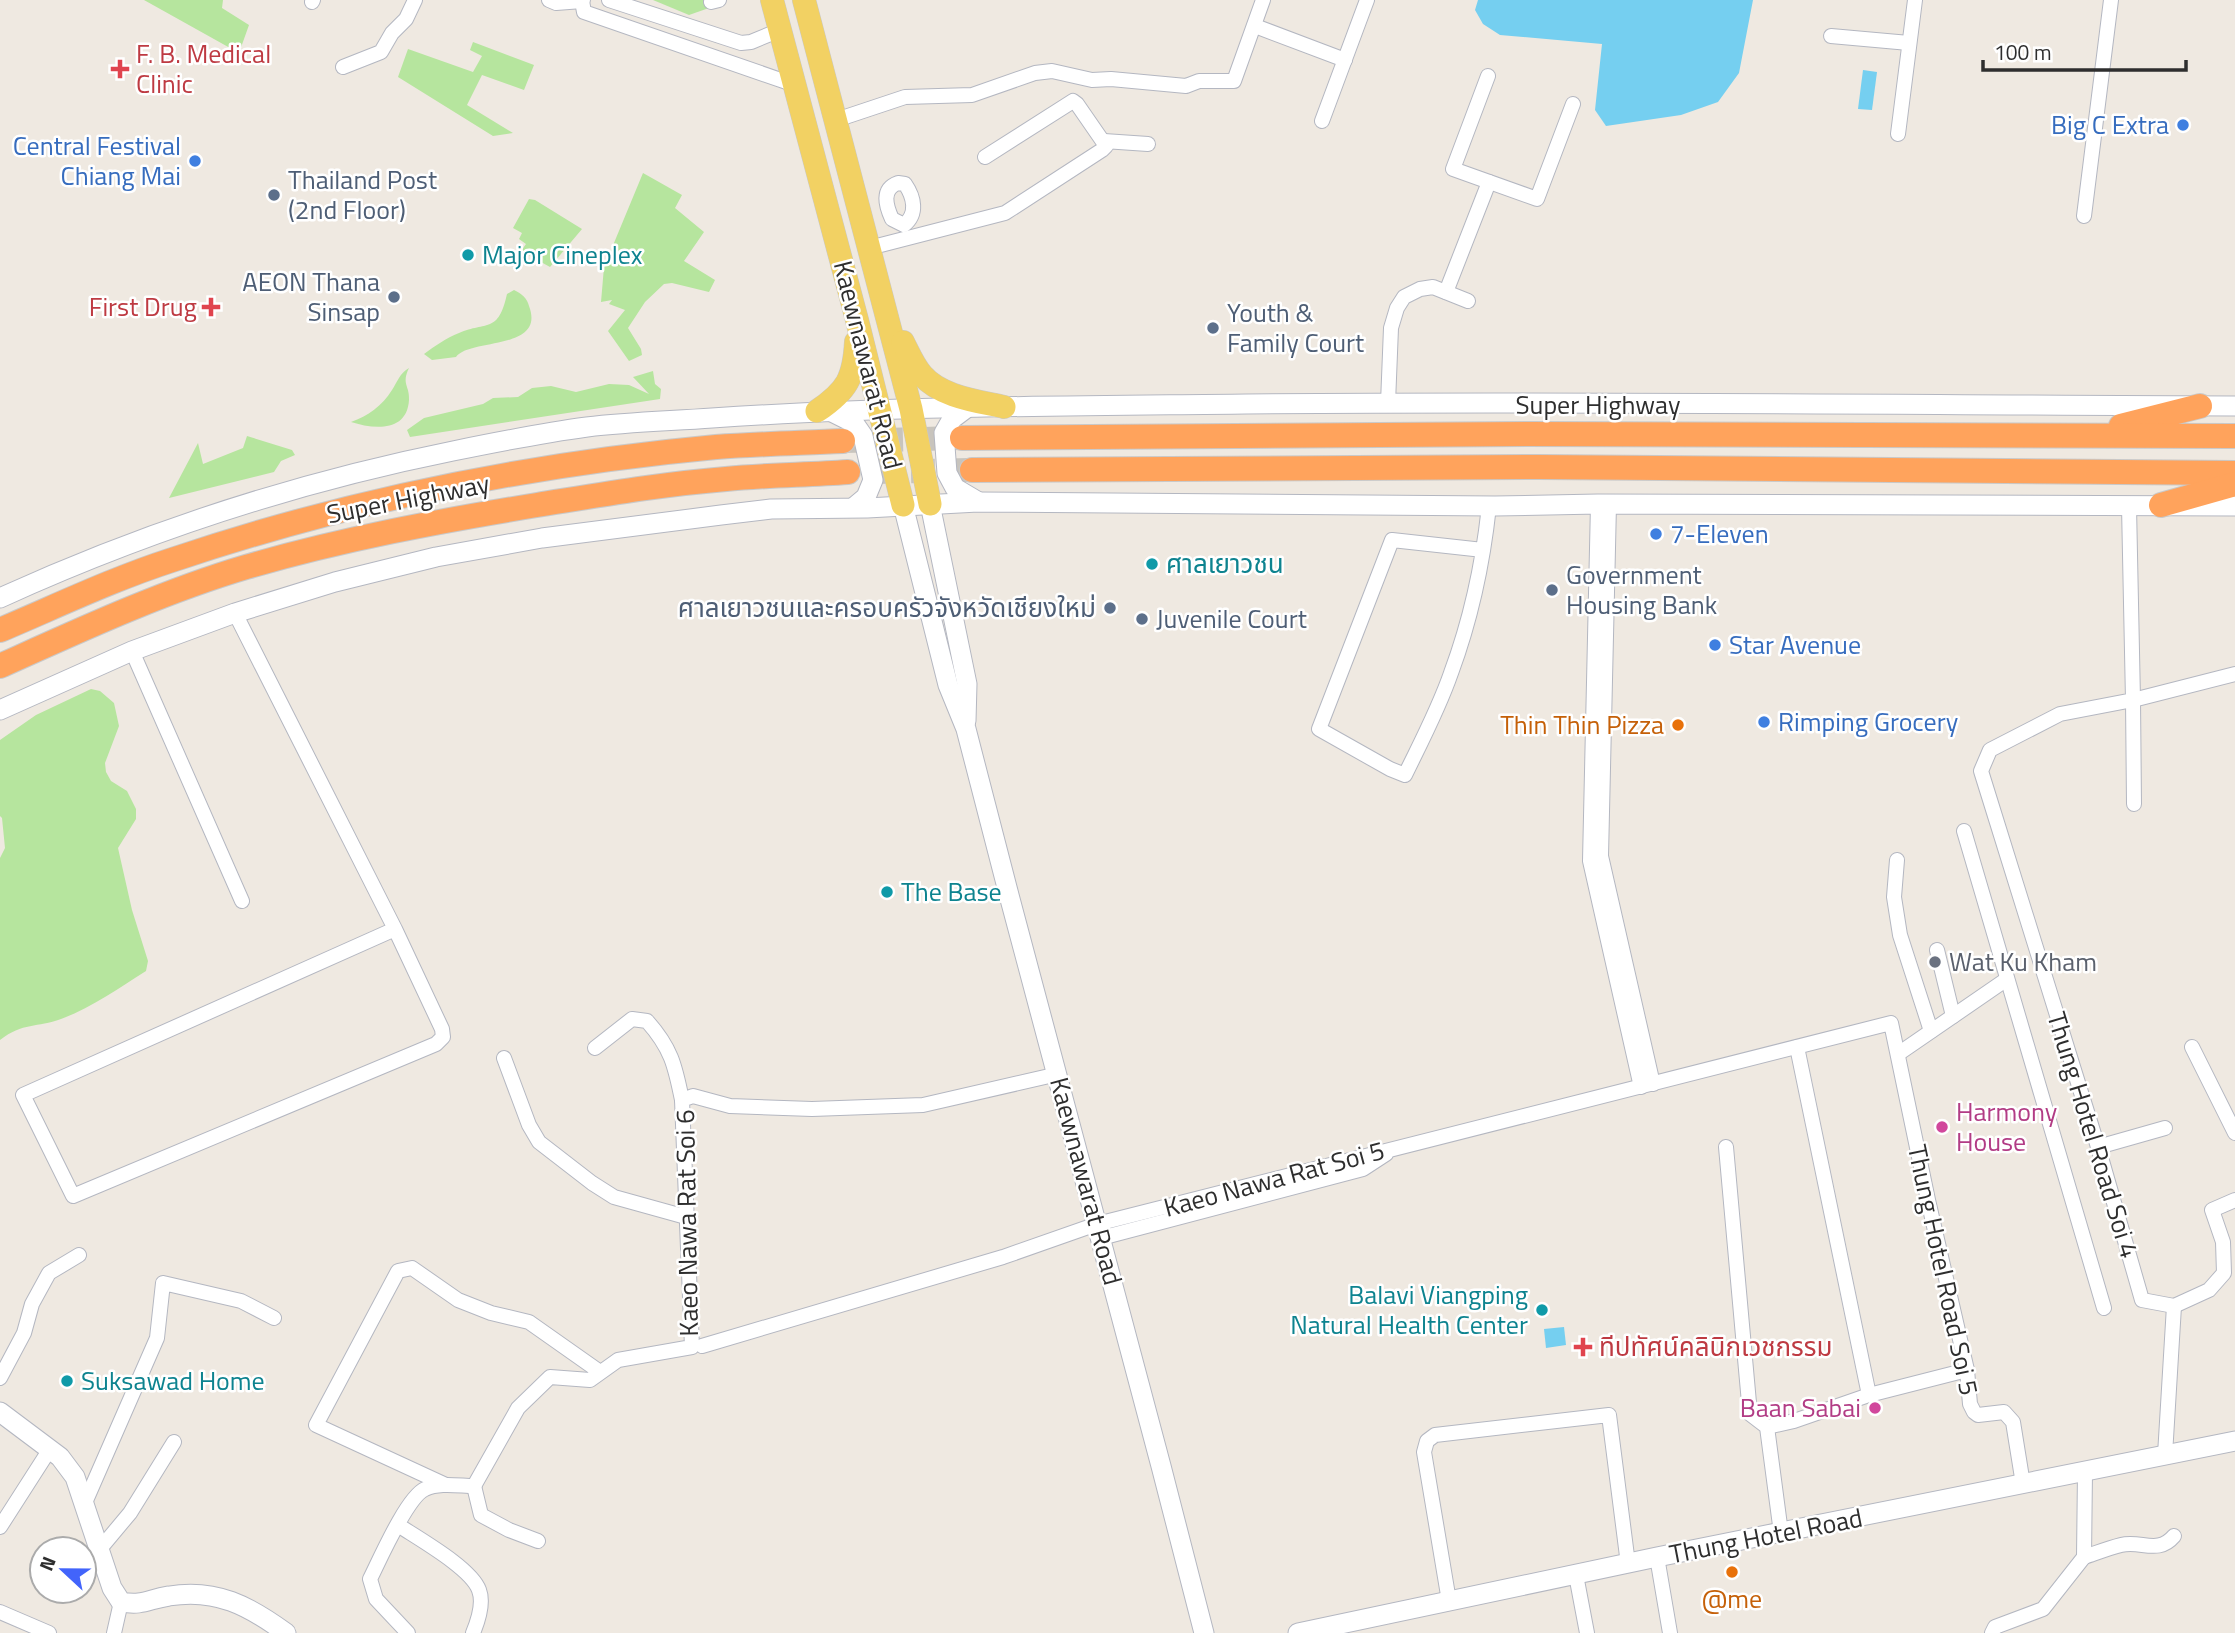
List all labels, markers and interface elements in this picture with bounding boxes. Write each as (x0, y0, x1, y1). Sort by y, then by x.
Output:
scale bar (1983, 28, 2186, 72)
place label: F. B. Medical Clinic (136, 34, 271, 103)
text: 100 m (1994, 36, 2051, 68)
marker: F. B. Medical Clinic (110, 59, 130, 79)
place label: Big C Extra (2051, 105, 2169, 144)
marker: Big C Extra (2175, 117, 2191, 133)
place label: Central Festival Chiang Mai (13, 126, 181, 195)
marker: Central Festival Chiang Mai (187, 153, 203, 169)
place label: Thailand Post (2nd Floor) (288, 160, 437, 229)
marker: Thailand Post (2nd Floor) (266, 187, 282, 203)
place label: Major Cineplex (482, 235, 643, 274)
marker: Major Cineplex (460, 247, 476, 263)
street label: Kaewnawarat Road (824, 257, 913, 473)
place label: AEON Thana Sinsap (242, 262, 380, 331)
place label: First Drug (89, 287, 197, 326)
marker: AEON Thana Sinsap (386, 289, 402, 305)
place label: Youth & Family Court (1227, 293, 1364, 362)
marker: First Drug (203, 299, 219, 315)
marker: Youth & Family Court (1205, 320, 1221, 336)
street label: Super Highway (1515, 385, 1681, 424)
street label: Super Highway (323, 464, 493, 533)
place label: 7-Eleven (1670, 514, 1769, 553)
marker: 7-Eleven (1648, 526, 1664, 542)
place label: ศาลเยาวชน (1166, 544, 1284, 583)
place label: Government Housing Bank (1566, 555, 1717, 624)
marker: ศาลเยาวชน (1144, 556, 1160, 572)
marker: Government Housing Bank (1544, 582, 1560, 598)
place label: ศาลเยาวชนและครอบครัวจังหวัดเชียงใหม่ (678, 588, 1096, 627)
place label: Juvenile Court (1156, 599, 1307, 638)
marker: ศาลเยาวชนและครอบครัวจังหวัดเชียงใหม่ (1102, 600, 1118, 616)
marker: Juvenile Court (1134, 611, 1150, 627)
place label: Star Avenue (1729, 625, 1861, 664)
marker: Star Avenue (1707, 637, 1723, 653)
place label: Rimping Grocery (1778, 702, 1958, 741)
place label: Thin Thin Pizza (1500, 705, 1664, 744)
marker: Rimping Grocery (1756, 714, 1772, 730)
marker: Thin Thin Pizza (1670, 717, 1686, 733)
place label: The Base (901, 872, 1002, 911)
marker: The Base (879, 884, 895, 900)
place label: Wat Ku Kham (1949, 942, 2097, 981)
marker: Wat Ku Kham (1927, 954, 1943, 970)
street label: Thung Hotel Road Soi 4 (2038, 1007, 2149, 1263)
street label: Kaewnawarat Road (1040, 1073, 1133, 1289)
place label: Harmony House (1956, 1092, 2057, 1161)
street label: Kaeo Nawa Rat Soi 6 (665, 1109, 708, 1337)
marker: Harmony House (1934, 1119, 1950, 1135)
street label: Kaeo Nawa Rat Soi 5 (1159, 1130, 1389, 1227)
street label: Thung Hotel Road Soi 5 (1898, 1141, 1989, 1399)
place label: Balavi Viangping Natural Health Center (1290, 1275, 1528, 1344)
marker: Balavi Viangping Natural Health Center (1534, 1302, 1550, 1318)
place label: ทีปทัศน์คลินิกเวชกรรม (1599, 1327, 1832, 1366)
marker: ทีปทัศน์คลินิกเวชกรรม (1573, 1337, 1593, 1357)
place label: Suksawad Home (81, 1361, 265, 1400)
marker: Suksawad Home (59, 1373, 75, 1389)
place label: Baan Sabai (1740, 1388, 1861, 1427)
marker: Baan Sabai (1867, 1400, 1883, 1416)
street label: Thung Hotel Road (1666, 1498, 1866, 1573)
north arrow (28, 1535, 98, 1605)
text: N (31, 1552, 63, 1575)
marker: @me (1724, 1564, 1740, 1580)
place label: @me (1702, 1579, 1762, 1618)

